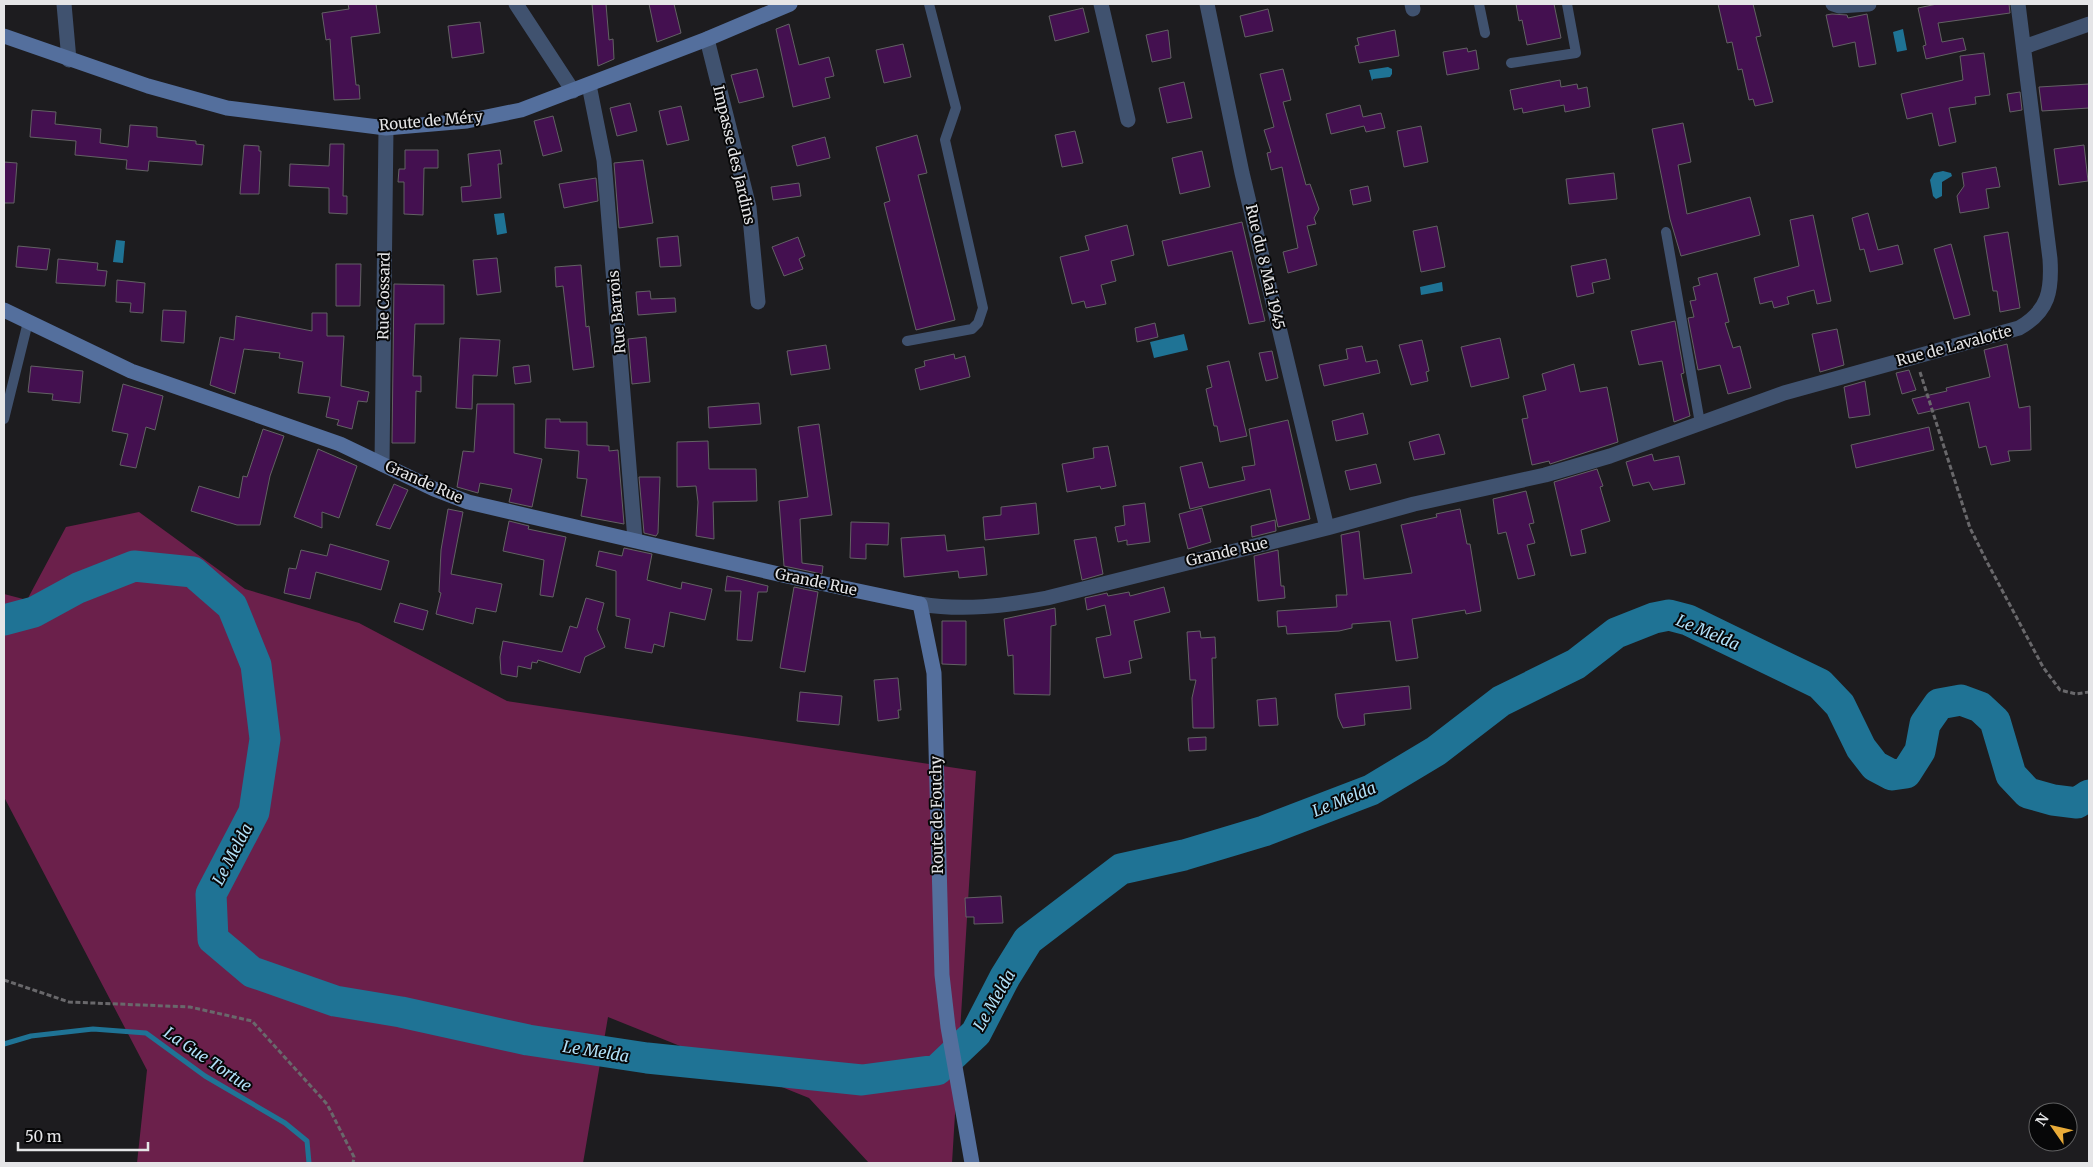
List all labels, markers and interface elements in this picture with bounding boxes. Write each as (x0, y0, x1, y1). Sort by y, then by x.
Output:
street label: Impasse des Jardins (709, 83, 760, 226)
street label: Route de Méry (378, 106, 484, 135)
street label: Rue du 8 Mai 1945 (1242, 202, 1289, 332)
street label: Rue Cossard (373, 252, 394, 340)
street label: Rue Barrois (603, 270, 630, 354)
street label: Rue de Lavalotte (1894, 321, 2014, 370)
street label: Grande Rue (382, 456, 466, 507)
street label: Grande Rue (1184, 533, 1270, 570)
street label: Grande Rue (773, 564, 859, 599)
water label: Le Melda (1673, 610, 1743, 654)
street label: Route de Fouchy (926, 756, 947, 874)
water label: Le Melda (1309, 777, 1379, 821)
water label: Le Melda (208, 820, 256, 888)
water label: Le Melda (969, 966, 1019, 1034)
water label: La Gue Tortue (160, 1022, 256, 1096)
water label: Le Melda (561, 1036, 631, 1066)
north arrow (2028, 1102, 2078, 1152)
text: N (2032, 1110, 2053, 1129)
scale bar (18, 1120, 148, 1152)
text: 50 m (25, 1127, 62, 1146)

